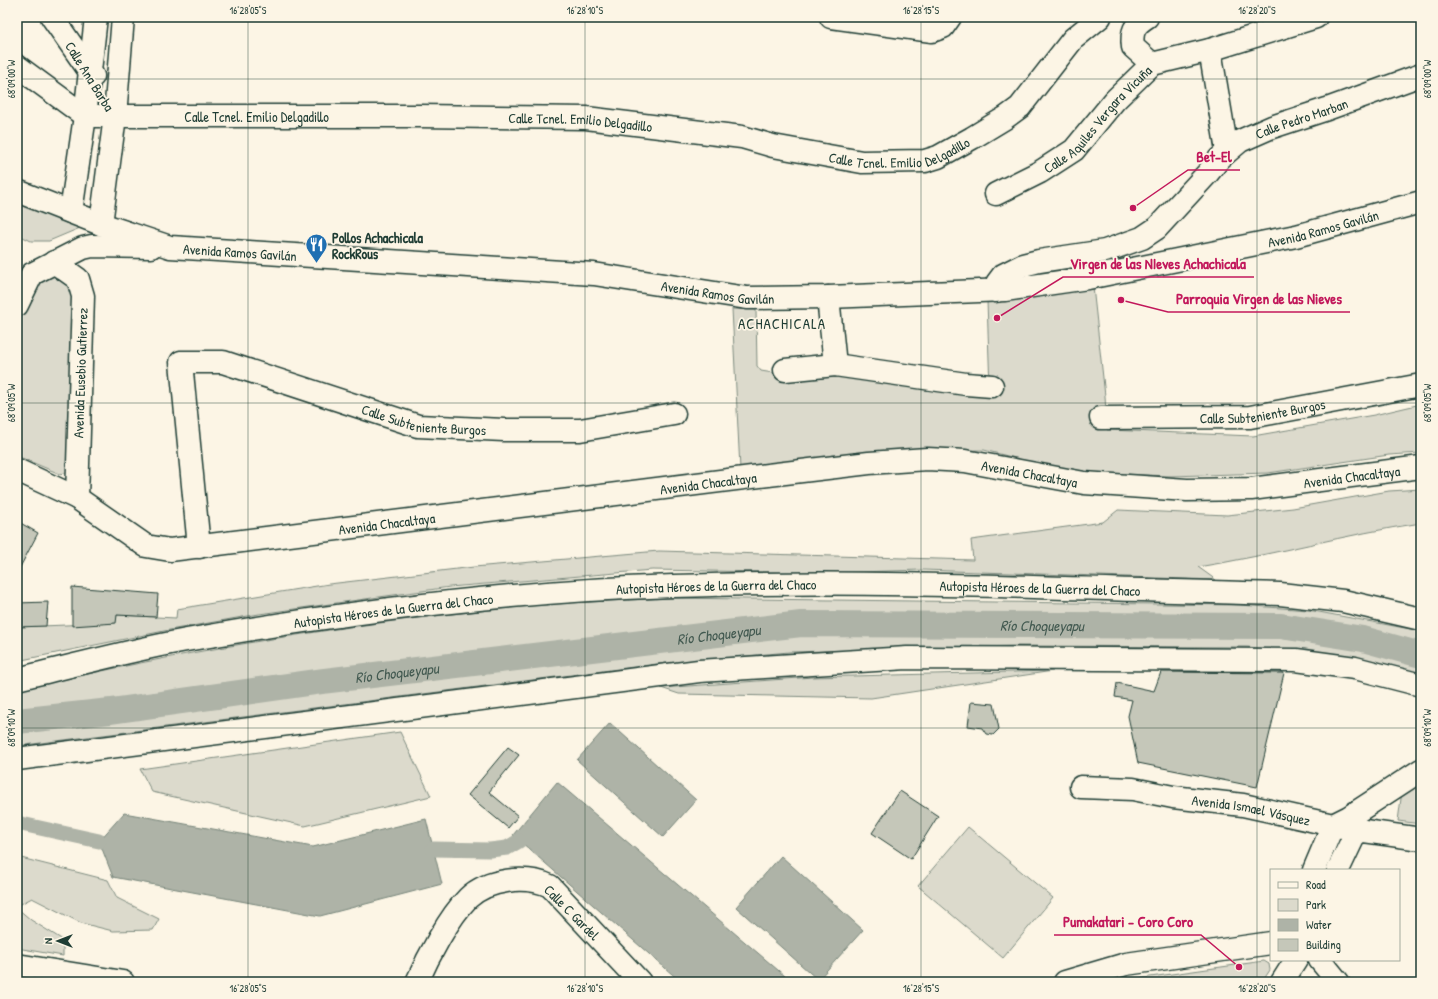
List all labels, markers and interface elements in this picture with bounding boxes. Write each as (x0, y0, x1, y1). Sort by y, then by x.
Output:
text: 16°28'05"S (230, 4, 267, 17)
text: 16°28'10"S (567, 4, 604, 17)
text: 16°28'15"S (903, 4, 939, 17)
text: 16°28'20"S (1238, 4, 1276, 17)
street label: Calle Ana Barba (61, 37, 119, 115)
text: 68°09'00"W (5, 59, 18, 98)
text: 68°09'00"W (1421, 59, 1434, 98)
street label: Calle Aquiles Vergara Vicuña (1039, 60, 1156, 177)
street label: Calle Pedro Marban (1252, 93, 1350, 143)
street label: Calle Tcnel. Emilio Delgadillo (184, 107, 329, 127)
street label: Calle Tcnel. Emilio Delgadillo (508, 108, 654, 136)
street label: Calle Tcnel. Emilio Delgadillo (827, 132, 973, 172)
callout: Bet-El (1188, 143, 1240, 170)
text: Bet-El (1196, 146, 1233, 167)
street label: Avenida Ramos Gavilán (1266, 205, 1381, 251)
place label: Pollos Achachicala RockRous (332, 228, 423, 263)
restaurant icon: Pollos Achachicala RockRous (303, 232, 329, 265)
street label: Avenida Ramos Gavilán (182, 238, 297, 265)
callout: Virgen de las NIeves Achachicala (1063, 250, 1254, 277)
text: Virgen de las NIeves Achachicala (1070, 253, 1246, 275)
street label: Avenida Ramos Gavilán (660, 275, 774, 308)
callout: Parroquia Virgen de las Nieves (1168, 285, 1350, 312)
text: Parroquia Virgen de las Nieves (1176, 288, 1342, 310)
street label: Avenida Eusebio Gutierrez (68, 308, 92, 438)
district label: ACHACHICALA (738, 313, 826, 334)
text: 68°09'05"W (5, 383, 18, 422)
text: 68°09'05"W (1421, 383, 1434, 422)
street label: Calle Subteniente Burgos (1200, 394, 1327, 427)
street label: Calle Subteniente Burgos (360, 399, 487, 439)
street label: Avenida Chacaltaya (980, 455, 1080, 491)
street label: Avenida Chacaltaya (1302, 460, 1402, 492)
street label: Avenida Chacaltaya (659, 467, 758, 498)
street label: Avenida Chacaltaya (337, 507, 437, 538)
street label: Autopista Héroes de la Guerra del Chaco (615, 574, 817, 598)
street label: Autopista Héroes de la Guerra del Chaco (940, 575, 1141, 600)
street label: Autopista Héroes de la Guerra del Chaco (292, 588, 494, 632)
water label: Río Choqueyapu (1000, 614, 1085, 636)
water label: Río Choqueyapu (676, 618, 762, 649)
water label: Río Choqueyapu (354, 657, 441, 688)
text: 68°09'10"W (5, 708, 18, 747)
text: 68°09'10"W (1421, 708, 1434, 747)
street label: Avenida Ismael Vásquez (1191, 790, 1312, 829)
legend (1270, 869, 1400, 961)
text: Road (1306, 876, 1326, 893)
street label: Calle C Gardel (540, 880, 604, 944)
text: Park (1306, 896, 1326, 913)
callout: Pumakatari - Coro Coro (1054, 908, 1201, 935)
text: Pumakatari - Coro Coro (1063, 911, 1193, 932)
text: Water (1306, 916, 1332, 933)
north arrow (38, 921, 78, 961)
text: Building (1306, 936, 1341, 953)
text: N (41, 938, 55, 944)
text: 16°28'05"S (230, 982, 267, 995)
text: 16°28'10"S (567, 982, 604, 995)
text: 16°28'15"S (903, 982, 939, 995)
text: 16°28'20"S (1238, 982, 1276, 995)

